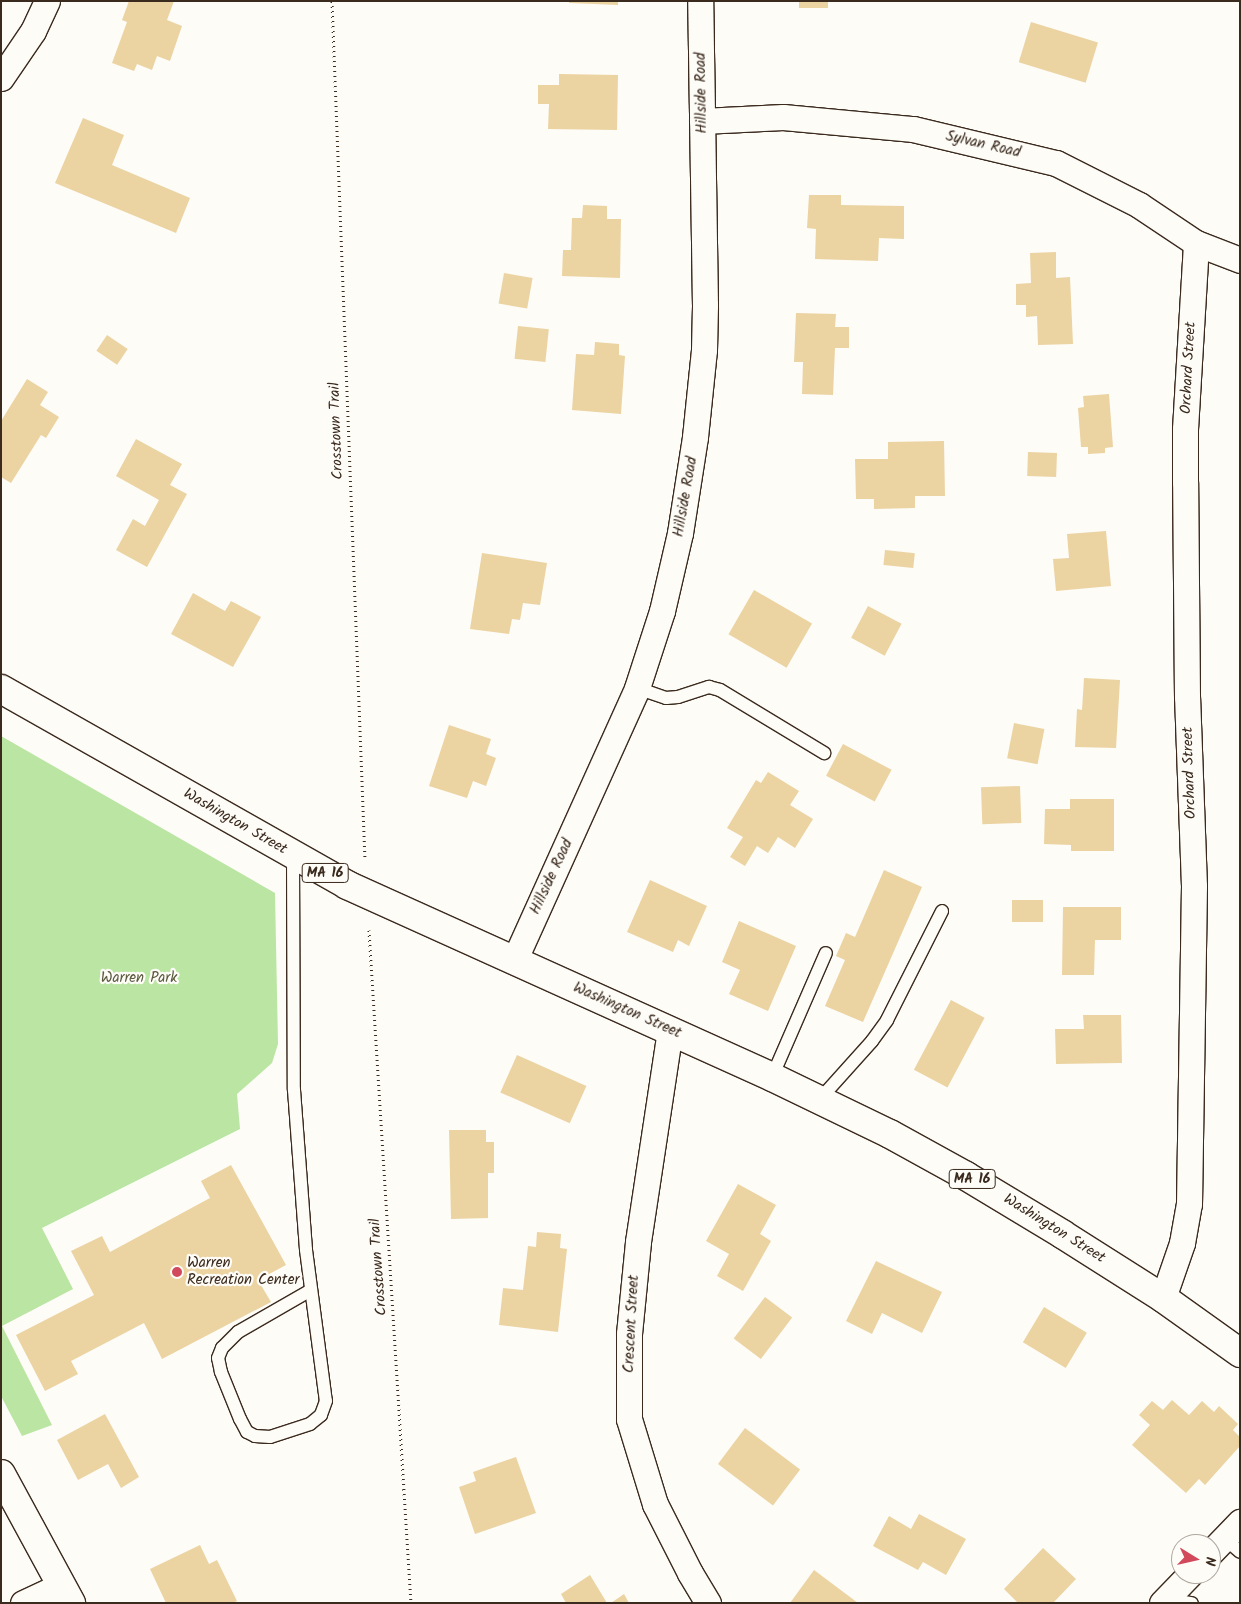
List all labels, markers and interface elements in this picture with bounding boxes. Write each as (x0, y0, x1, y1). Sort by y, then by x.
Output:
street label: Hillside Road (692, 52, 712, 134)
street label: Sylvan Road (944, 128, 1022, 162)
street label: Orchard Street (1178, 321, 1200, 415)
street label: Crosstown Trail (326, 382, 348, 480)
street label: Hillside Road (670, 455, 702, 539)
street label: Orchard Street (1179, 727, 1201, 819)
street label: Washington Street (180, 785, 290, 859)
street label: Hillside Road (527, 836, 577, 918)
road number: MA 16 (301, 861, 349, 884)
park label: Warren Park (101, 970, 177, 988)
street label: Washington Street (570, 979, 684, 1043)
road number: MA 16 (948, 1168, 996, 1190)
street label: Washington Street (1000, 1190, 1108, 1268)
street label: Crosstown Trail (367, 1218, 391, 1316)
place label: Warren Recreation Center (187, 1254, 299, 1289)
marker: Warren Recreation Center (171, 1266, 183, 1278)
street label: Crescent Street (620, 1274, 644, 1374)
north arrow (1171, 1534, 1221, 1584)
text: N (1198, 1555, 1221, 1567)

